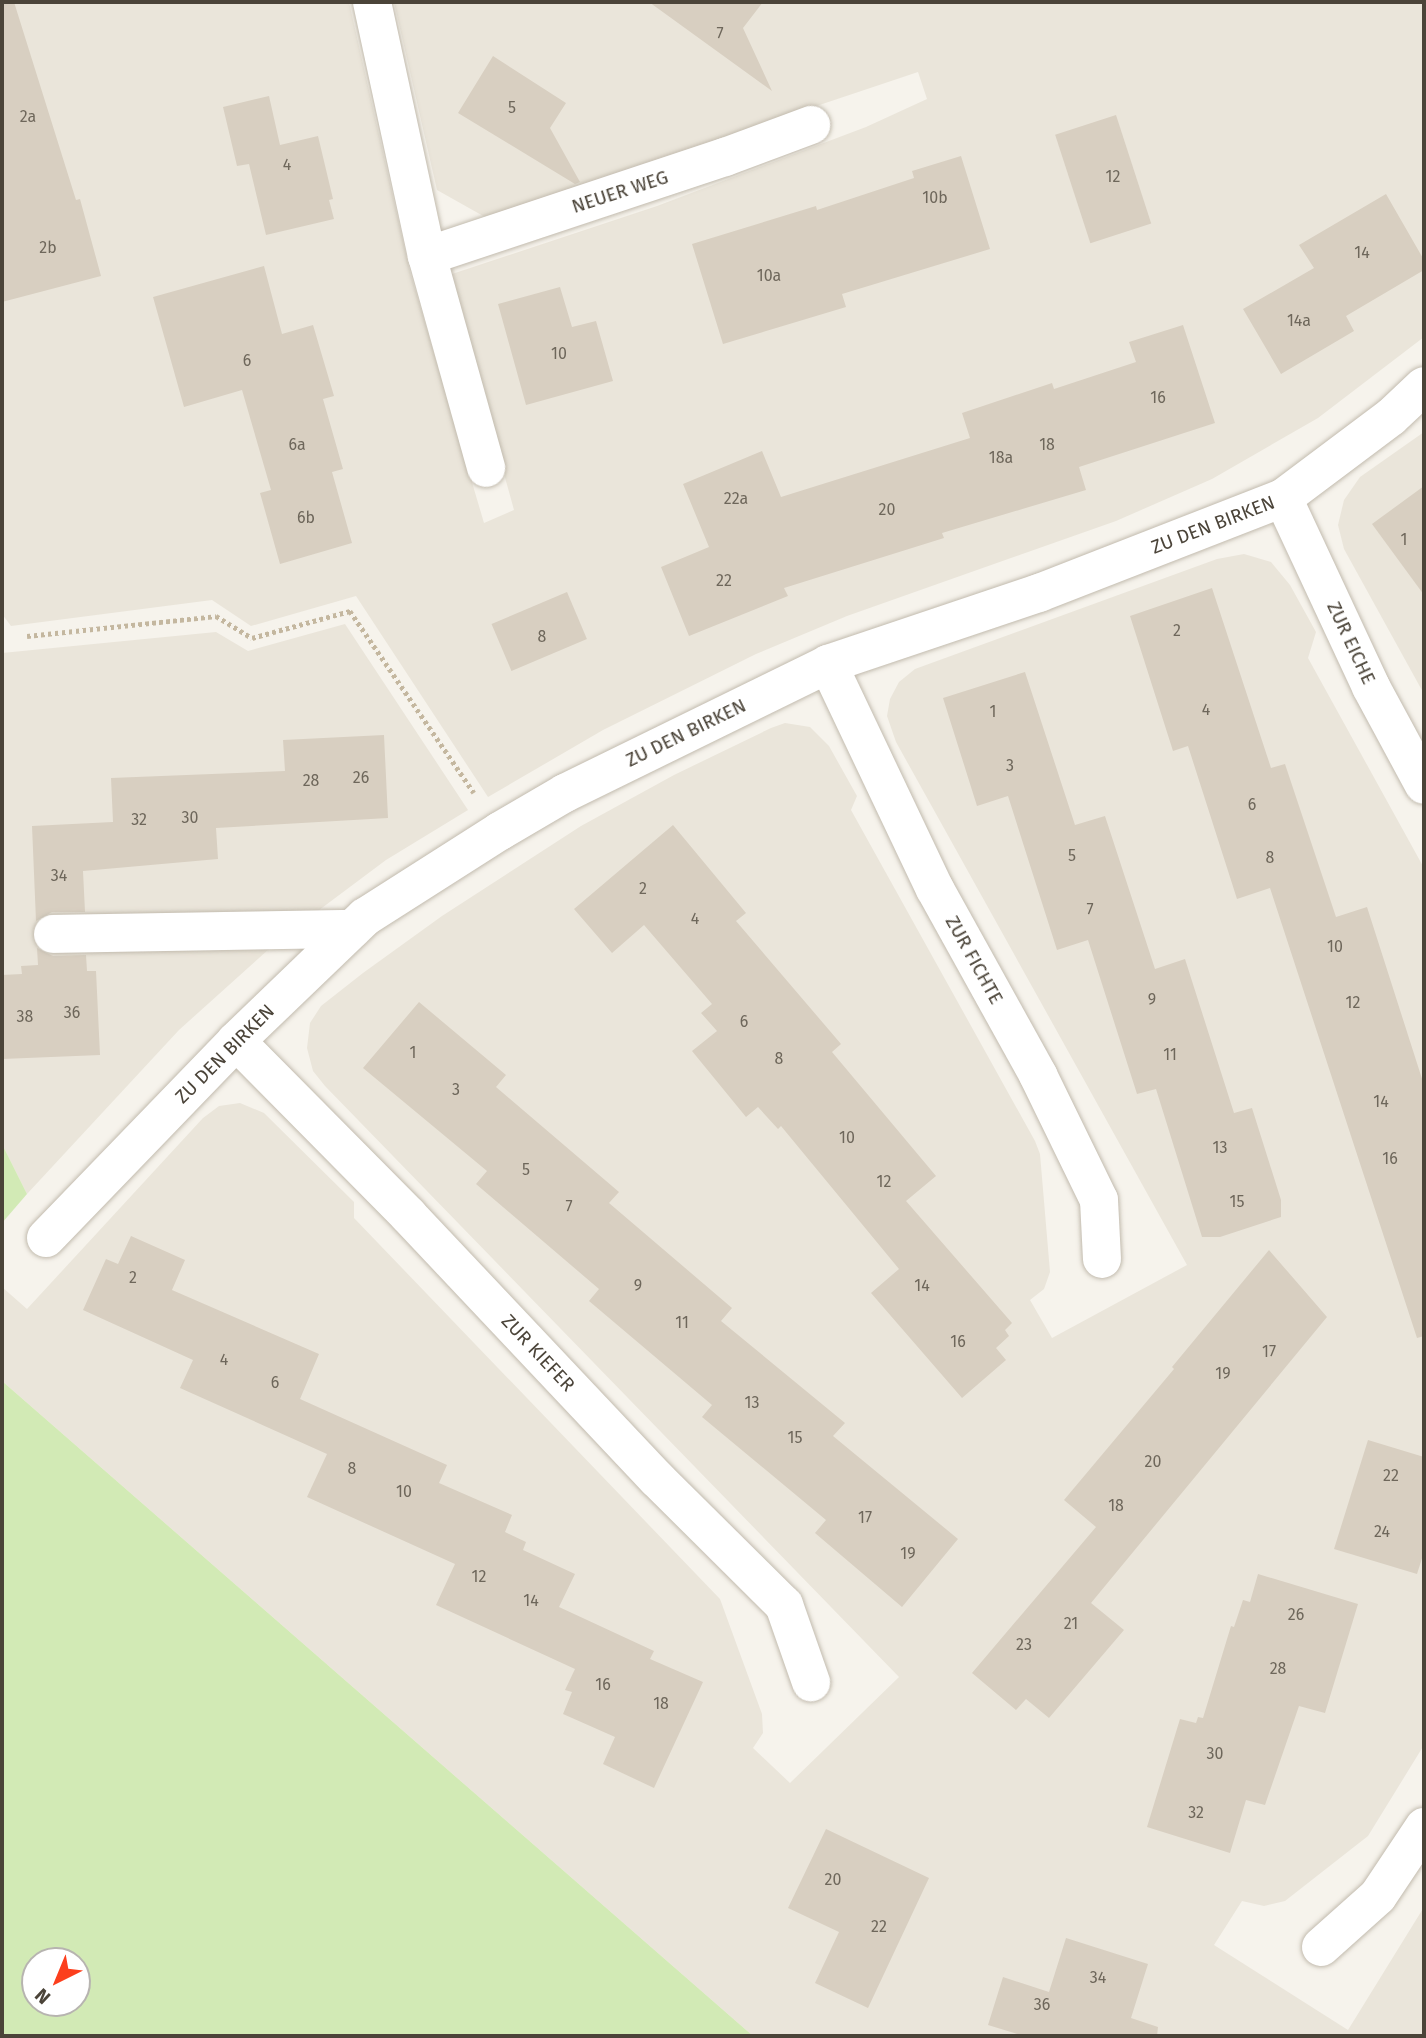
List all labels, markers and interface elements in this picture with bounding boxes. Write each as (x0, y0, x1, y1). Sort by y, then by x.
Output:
house number: 7 (716, 24, 724, 44)
house number: 5 (508, 98, 516, 118)
house number: 2a (20, 107, 36, 127)
house number: 4 (283, 155, 291, 175)
street label: NEUER WEG (569, 166, 671, 218)
house number: 12 (1106, 167, 1120, 187)
house number: 10b (922, 188, 948, 208)
house number: 2b (39, 238, 57, 258)
house number: 14 (1354, 243, 1370, 263)
house number: 10a (757, 266, 781, 286)
house number: 14a (1287, 311, 1311, 331)
house number: 10 (551, 344, 567, 364)
house number: 6 (243, 351, 251, 371)
house number: 16 (1150, 388, 1166, 408)
house number: 6a (288, 435, 306, 455)
house number: 18 (1039, 435, 1055, 455)
house number: 18a (989, 448, 1013, 468)
house number: 22a (724, 489, 748, 509)
street label: ZU DEN BIRKEN (1148, 491, 1278, 559)
house number: 20 (879, 500, 895, 520)
house number: 6b (297, 508, 315, 528)
house number: 1 (1401, 530, 1407, 550)
house number: 22 (716, 571, 732, 591)
street label: ZUR EICHE (1322, 598, 1380, 688)
house number: 2 (1173, 621, 1181, 641)
house number: 8 (538, 627, 546, 647)
street label: ZU DEN BIRKEN (622, 694, 750, 772)
house number: 4 (1202, 700, 1210, 720)
house number: 1 (990, 702, 996, 722)
house number: 3 (1006, 756, 1014, 776)
house number: 26 (353, 768, 369, 788)
house number: 28 (303, 771, 319, 791)
house number: 6 (1248, 795, 1256, 815)
house number: 30 (182, 808, 198, 828)
house number: 32 (131, 810, 147, 830)
house number: 5 (1068, 846, 1076, 866)
house number: 8 (1266, 848, 1274, 868)
house number: 34 (51, 866, 67, 886)
house number: 2 (639, 879, 647, 899)
house number: 7 (1086, 900, 1094, 920)
house number: 4 (691, 909, 699, 929)
street label: ZUR FICHTE (940, 912, 1008, 1008)
house number: 10 (1327, 937, 1343, 957)
house number: 9 (1148, 990, 1156, 1010)
house number: 12 (1346, 993, 1360, 1013)
street label: ZU DEN BIRKEN (171, 1000, 279, 1108)
house number: 36 (64, 1003, 80, 1023)
house number: 38 (17, 1007, 33, 1027)
house number: 6 (740, 1012, 748, 1032)
house number: 1 (410, 1043, 416, 1063)
house number: 11 (1163, 1045, 1177, 1065)
house number: 8 (775, 1049, 783, 1069)
house number: 3 (452, 1080, 460, 1100)
house number: 14 (1373, 1092, 1389, 1112)
house number: 10 (839, 1128, 855, 1148)
house number: 13 (1213, 1138, 1227, 1158)
house number: 16 (1382, 1149, 1398, 1169)
house number: 5 (522, 1160, 530, 1180)
house number: 12 (877, 1172, 891, 1192)
house number: 15 (1230, 1192, 1244, 1212)
house number: 7 (565, 1197, 573, 1217)
house number: 2 (129, 1268, 137, 1288)
house number: 9 (634, 1276, 642, 1296)
house number: 14 (914, 1276, 930, 1296)
street label: ZUR KIEFER (497, 1310, 579, 1396)
house number: 11 (675, 1313, 689, 1333)
house number: 16 (950, 1332, 966, 1352)
house number: 17 (1262, 1342, 1276, 1362)
house number: 4 (220, 1350, 228, 1370)
house number: 19 (1215, 1364, 1231, 1384)
house number: 6 (271, 1373, 279, 1393)
house number: 13 (745, 1393, 759, 1413)
house number: 15 (788, 1428, 802, 1448)
house number: 20 (1145, 1452, 1161, 1472)
house number: 8 (348, 1459, 356, 1479)
house number: 22 (1383, 1466, 1399, 1486)
house number: 10 (396, 1482, 412, 1502)
house number: 18 (1108, 1496, 1124, 1516)
house number: 17 (858, 1508, 872, 1528)
house number: 24 (1374, 1522, 1390, 1542)
house number: 19 (900, 1544, 916, 1564)
house number: 12 (472, 1567, 486, 1587)
house number: 14 (523, 1591, 539, 1611)
house number: 26 (1288, 1605, 1304, 1625)
house number: 21 (1064, 1614, 1078, 1634)
house number: 23 (1016, 1635, 1032, 1655)
house number: 28 (1270, 1659, 1286, 1679)
house number: 16 (595, 1675, 611, 1695)
house number: 18 (653, 1694, 669, 1714)
house number: 30 (1207, 1744, 1223, 1764)
house number: 32 (1188, 1803, 1204, 1823)
house number: 20 (825, 1870, 841, 1890)
house number: 22 (871, 1917, 887, 1937)
north arrow (21, 1947, 91, 2017)
house number: 34 (1090, 1968, 1106, 1988)
text: N (30, 1984, 55, 2009)
house number: 36 (1034, 1995, 1050, 2015)

